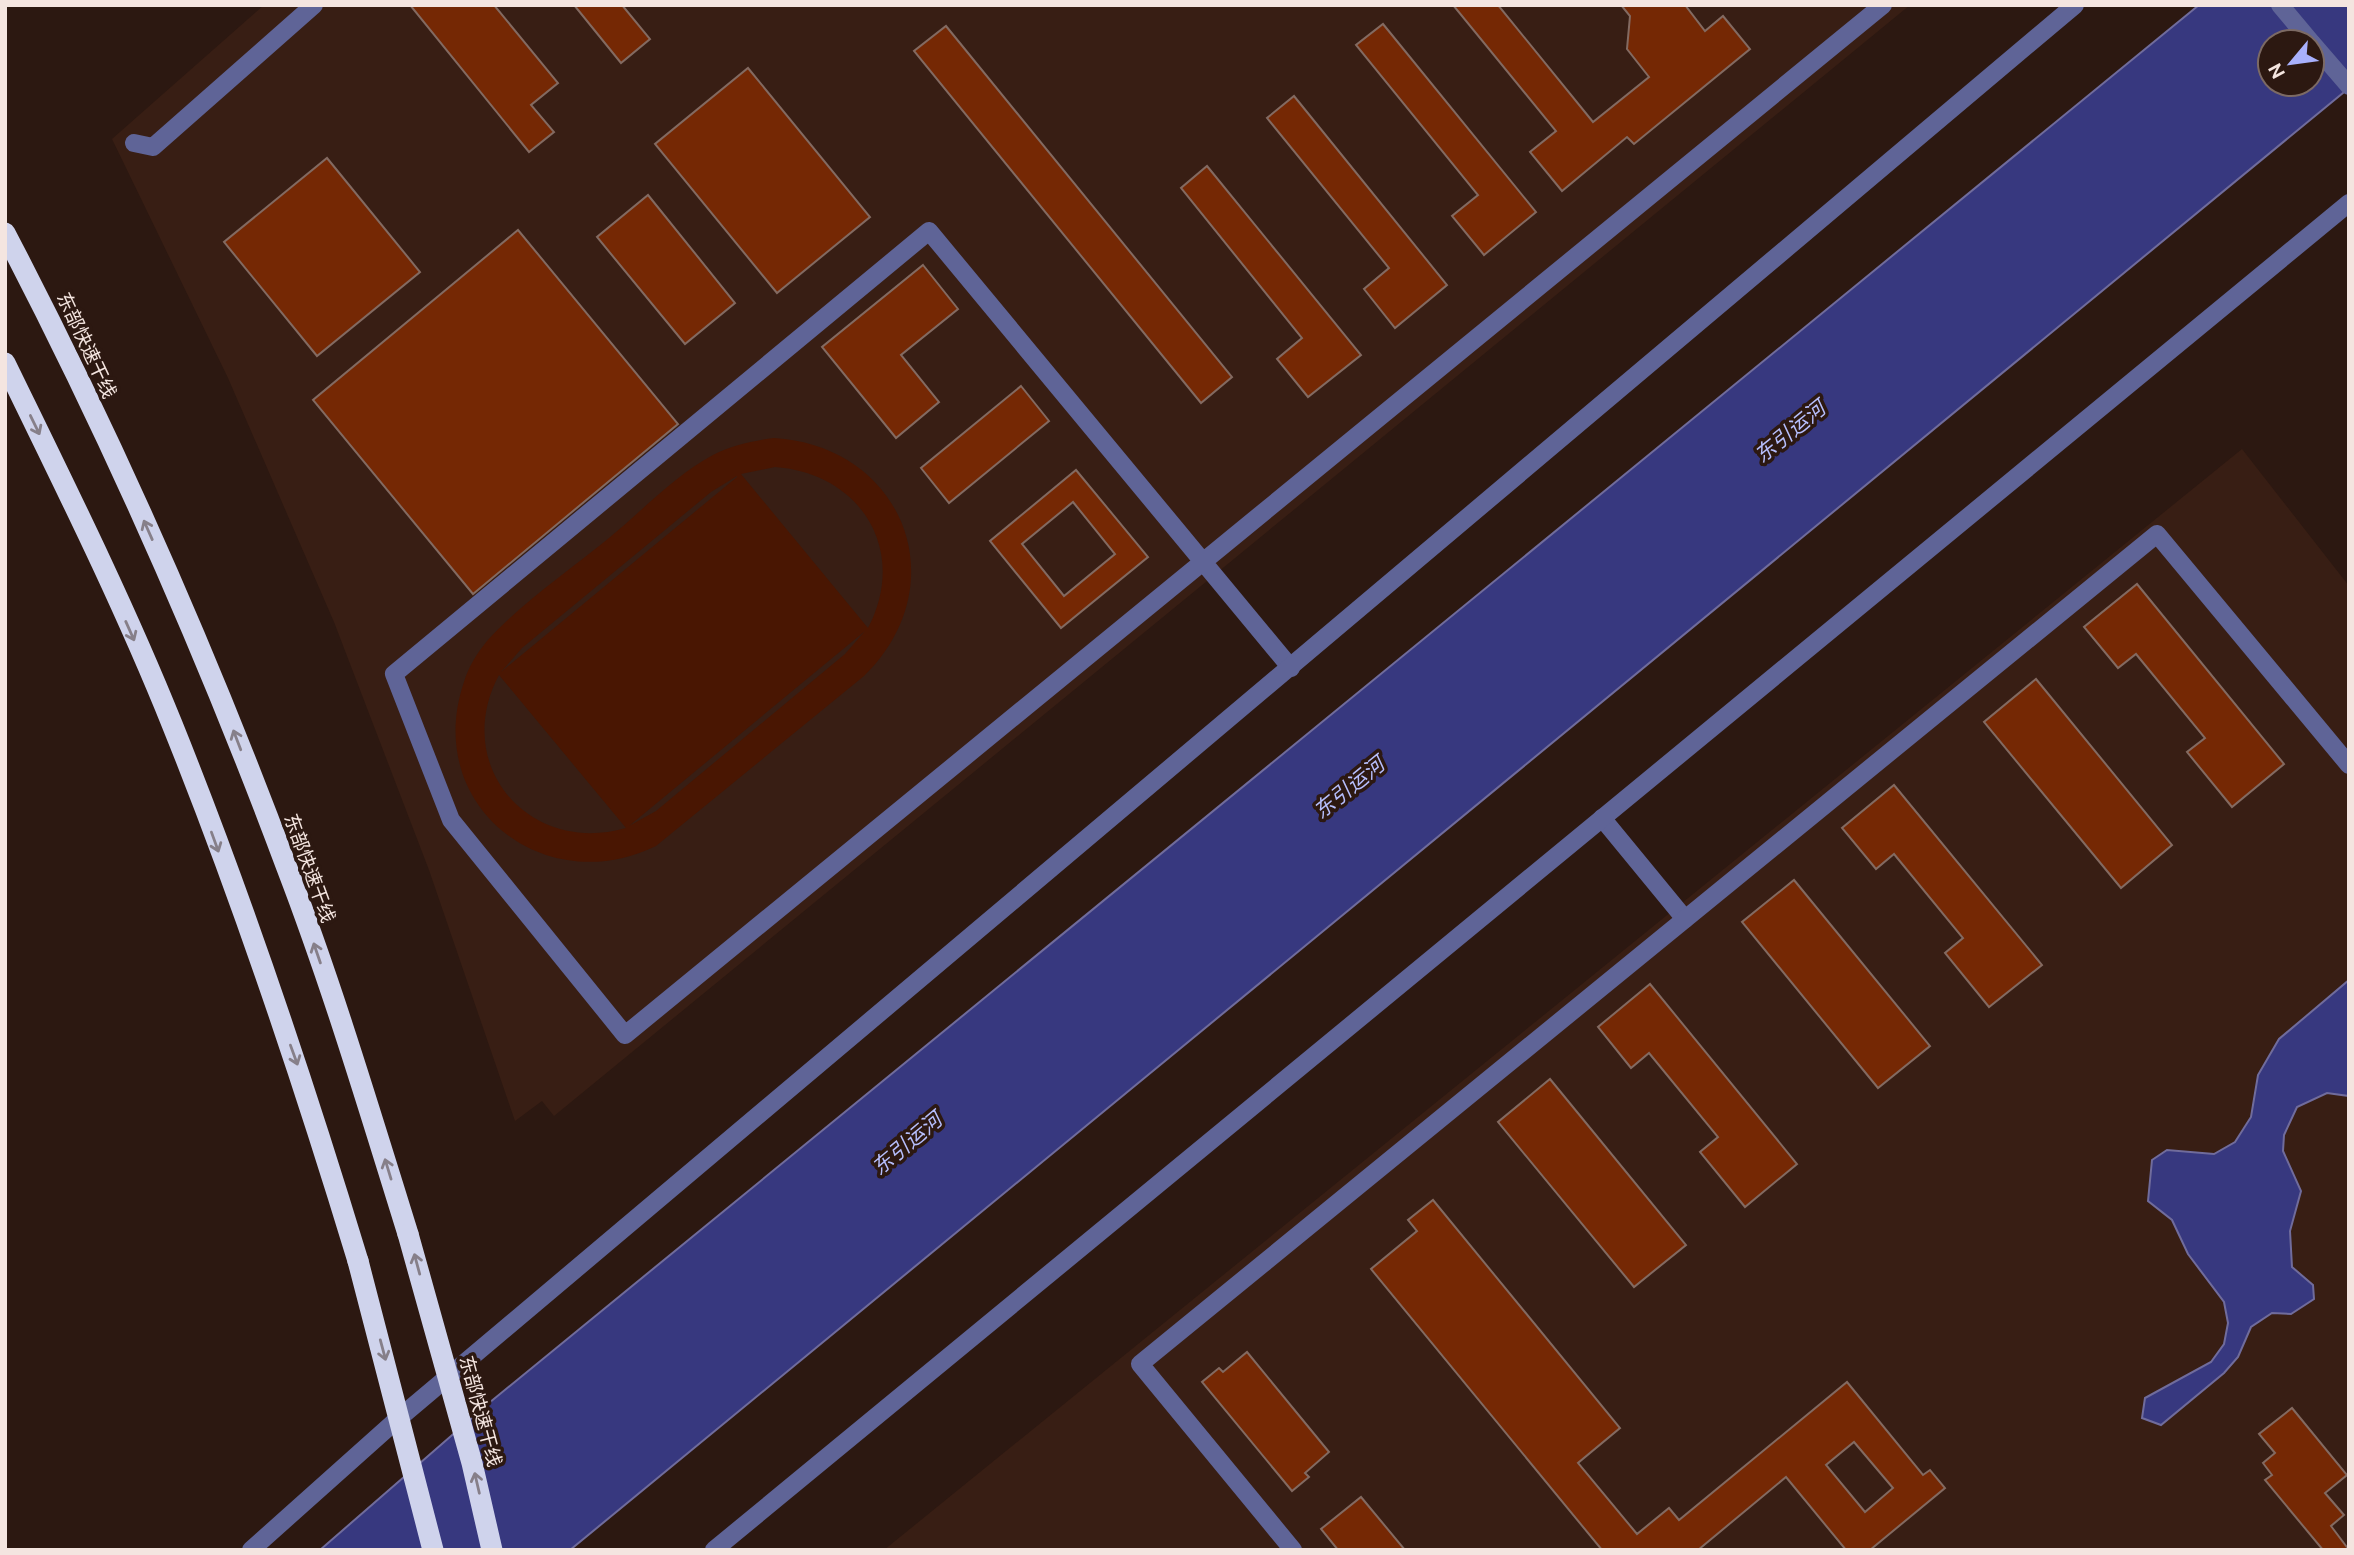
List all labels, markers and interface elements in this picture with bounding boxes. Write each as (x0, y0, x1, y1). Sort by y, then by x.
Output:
north arrow (2256, 28, 2326, 98)
text: N (2263, 60, 2289, 83)
street label: 东部快速干线 (53, 289, 121, 401)
water label: 东引运河 (1749, 393, 1833, 467)
one-way arrow (28, 414, 42, 435)
one-way arrow (141, 520, 154, 542)
one-way arrow (124, 620, 137, 641)
one-way arrow (230, 729, 243, 751)
water label: 东引运河 (1308, 749, 1392, 823)
street label: 东部快速干线 (280, 811, 340, 925)
one-way arrow (210, 830, 223, 852)
one-way arrow (310, 942, 322, 964)
one-way arrow (289, 1044, 301, 1066)
water label: 东引运河 (866, 1104, 949, 1179)
one-way arrow (381, 1158, 393, 1180)
one-way arrow (409, 1253, 422, 1275)
one-way arrow (377, 1339, 390, 1361)
street label: 东部快速干线 (456, 1353, 506, 1469)
one-way arrow (469, 1472, 483, 1495)

